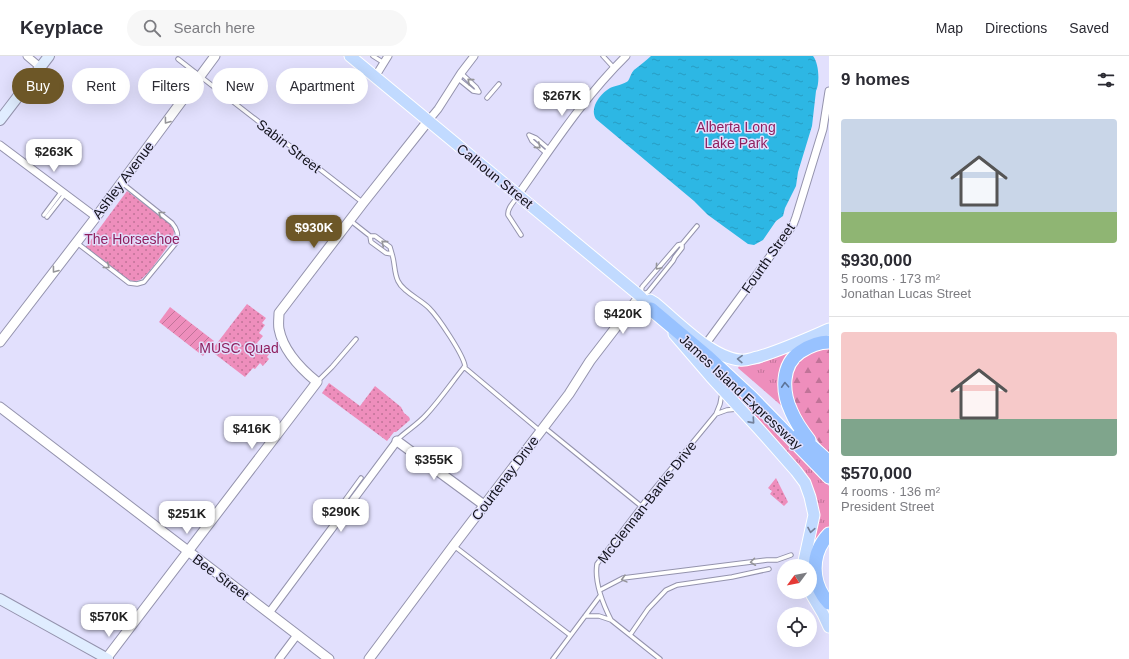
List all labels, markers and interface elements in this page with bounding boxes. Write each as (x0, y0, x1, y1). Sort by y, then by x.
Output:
search box (127, 10, 407, 46)
text: Keyplace (20, 17, 103, 38)
icon: search (141, 17, 163, 39)
text: Search here (173, 19, 255, 36)
text: Map (936, 20, 963, 36)
text: Directions (985, 20, 1047, 36)
text: Saved (1069, 20, 1109, 36)
chip: Buy (12, 68, 64, 104)
chip: Rent (72, 68, 130, 104)
chip: Filters (138, 68, 204, 104)
chip: New (212, 68, 268, 104)
chip: Apartment (276, 68, 368, 104)
icon: filters (1095, 69, 1117, 91)
text: 9 homes (841, 70, 910, 89)
one-way arrow (467, 79, 474, 86)
pin: $267K (534, 83, 590, 117)
text: $267K (543, 88, 581, 103)
one-way arrow (165, 116, 172, 123)
street label: Sabin Street (254, 116, 324, 176)
park label: Alberta Long Lake Park (696, 119, 776, 151)
street label: Ashley Avenue (89, 138, 157, 222)
pin: $263K (26, 139, 82, 173)
street label: Calhoun Street (454, 140, 536, 212)
one-way arrow (533, 141, 541, 149)
text: $263K (35, 144, 73, 159)
icon: home (943, 145, 1015, 217)
one-way arrow (159, 212, 166, 219)
pin: $930K (286, 215, 342, 249)
text: $930K (295, 220, 333, 235)
street label: Fourth Street (738, 220, 798, 296)
park label: The Horseshoe (84, 231, 180, 247)
one-way arrow (381, 240, 389, 247)
text: $930,000 (841, 251, 912, 270)
one-way arrow (103, 262, 110, 269)
one-way arrow (656, 262, 663, 270)
one-way arrow (53, 265, 60, 272)
text: 5 rooms · 173 m² (841, 271, 940, 286)
text: Jonathan Lucas Street (841, 286, 971, 301)
pin: $420K (595, 301, 651, 335)
text: $420K (604, 306, 642, 321)
street label: James Island Expressway (676, 331, 806, 453)
park label: MUSC Quad (199, 340, 279, 356)
one-way arrow (737, 355, 743, 364)
icon: home (943, 358, 1015, 430)
one-way arrow (781, 382, 790, 388)
pin: $416K (224, 416, 280, 450)
one-way arrow (747, 417, 754, 424)
text: $416K (233, 421, 271, 436)
street label: Courtenay Drive (468, 433, 542, 523)
street label: McClennan-Banks Drive (594, 437, 700, 566)
pin: $355K (406, 447, 462, 481)
text: $355K (415, 452, 453, 467)
text: $570,000 (841, 464, 912, 483)
text: 4 rooms · 136 m² (841, 484, 940, 499)
pin: $290K (313, 499, 369, 533)
text: President Street (841, 499, 934, 514)
pin: $251K (159, 501, 215, 535)
text: $290K (322, 504, 360, 519)
text: $251K (168, 506, 206, 521)
one-way arrow (807, 527, 816, 534)
street label: Bee Street (190, 551, 252, 603)
one-way arrow (750, 557, 756, 566)
north arrow (777, 559, 817, 599)
map controls (777, 559, 817, 647)
one-way arrow (621, 574, 628, 583)
pin: $570K (81, 604, 137, 638)
button: locate (777, 607, 817, 647)
text: $570K (90, 609, 128, 624)

